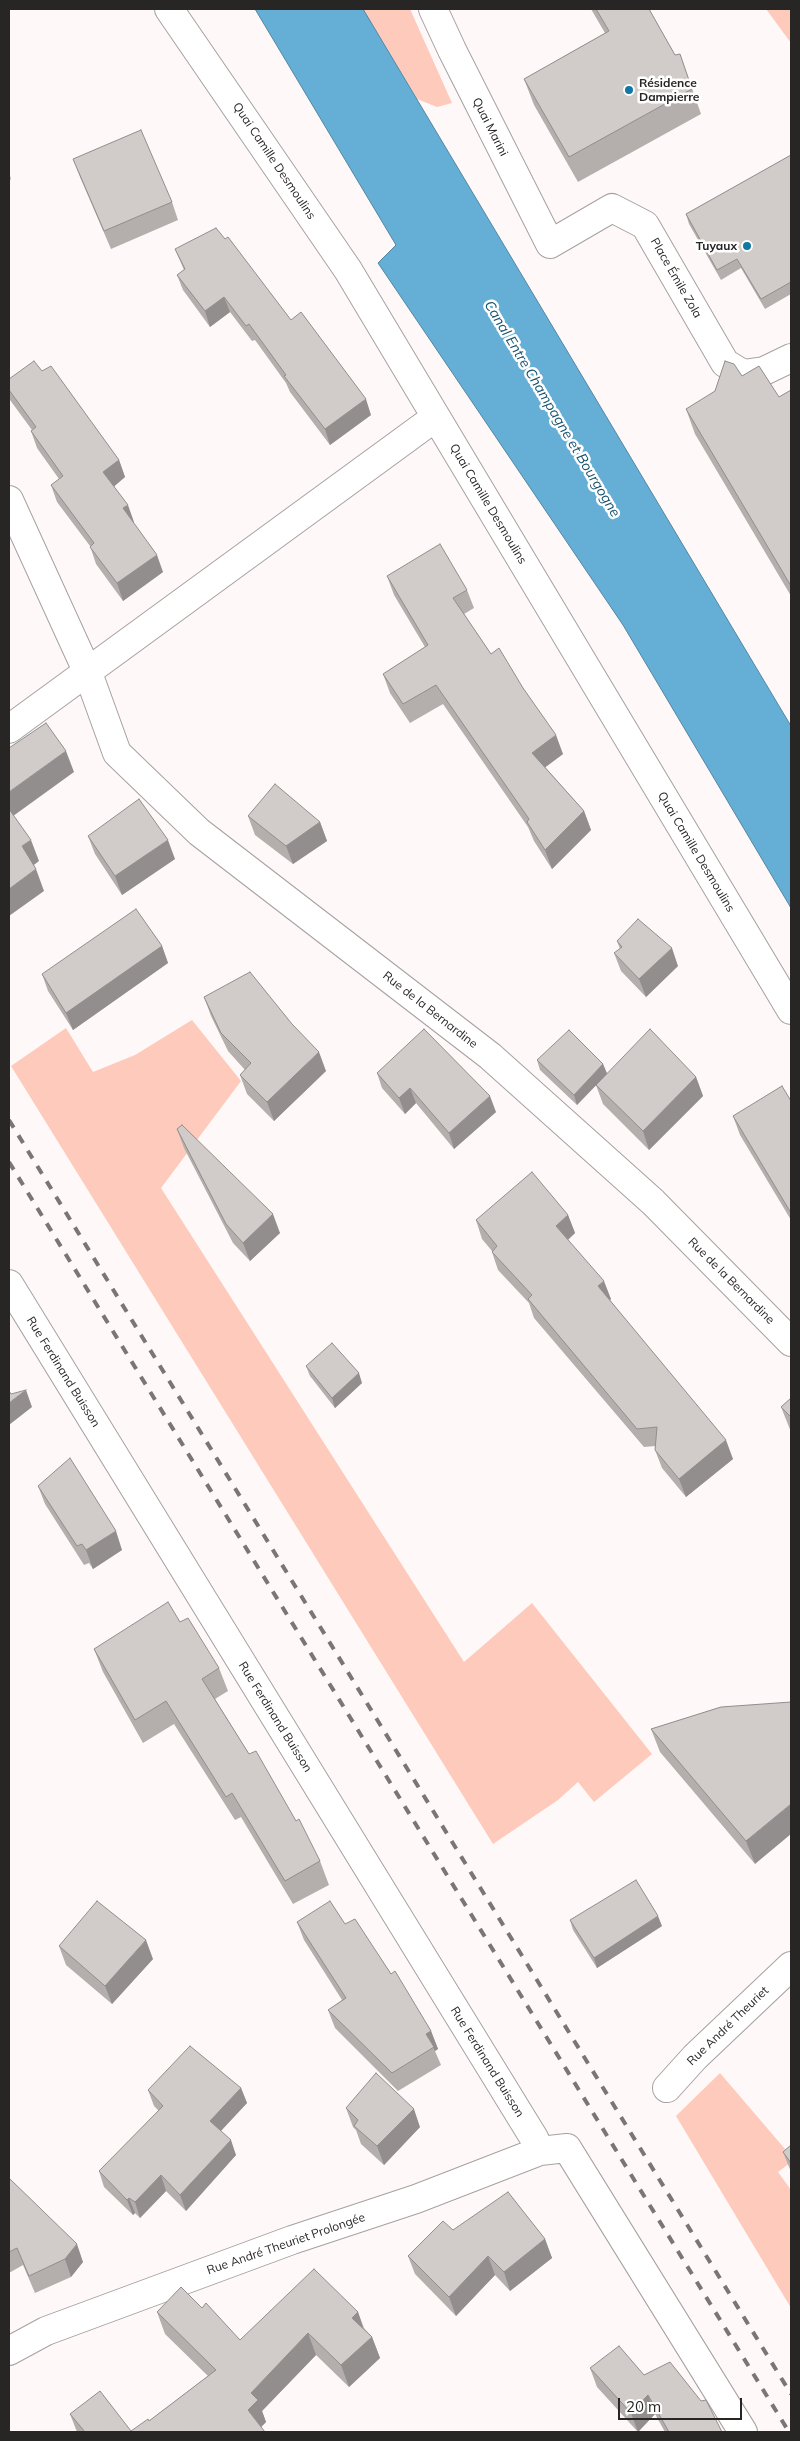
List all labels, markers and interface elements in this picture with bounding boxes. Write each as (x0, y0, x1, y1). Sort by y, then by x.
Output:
place label: Résidence Dampierre (639, 76, 699, 104)
marker: Résidence Dampierre (623, 84, 635, 96)
street label: Quai Marini (469, 95, 511, 159)
street label: Quai Camille Desmoulins (230, 100, 318, 222)
street label: Place Émile Zola (647, 235, 705, 321)
place label: Tuyaux (696, 239, 737, 253)
marker: Tuyaux (741, 240, 753, 252)
water label: Canal Entre Champagne et Bourgogne (481, 298, 623, 520)
street label: Quai Camille Desmoulins (446, 441, 530, 567)
street label: Quai Camille Desmoulins (654, 789, 738, 915)
street label: Rue de la Bernardine (380, 969, 480, 1051)
street label: Rue de la Bernardine (685, 1235, 777, 1327)
street label: Rue Ferdinand Buisson (23, 1314, 103, 1430)
street label: Rue Ferdinand Buisson (235, 1659, 315, 1775)
street label: Rue André Theuriet (684, 1983, 772, 2069)
street label: Rue Ferdinand Buisson (447, 2004, 527, 2120)
street label: Rue André Theuriet Prolongée (205, 2210, 367, 2278)
scale bar (620, 2388, 744, 2420)
text: 20 m (626, 2397, 661, 2416)

